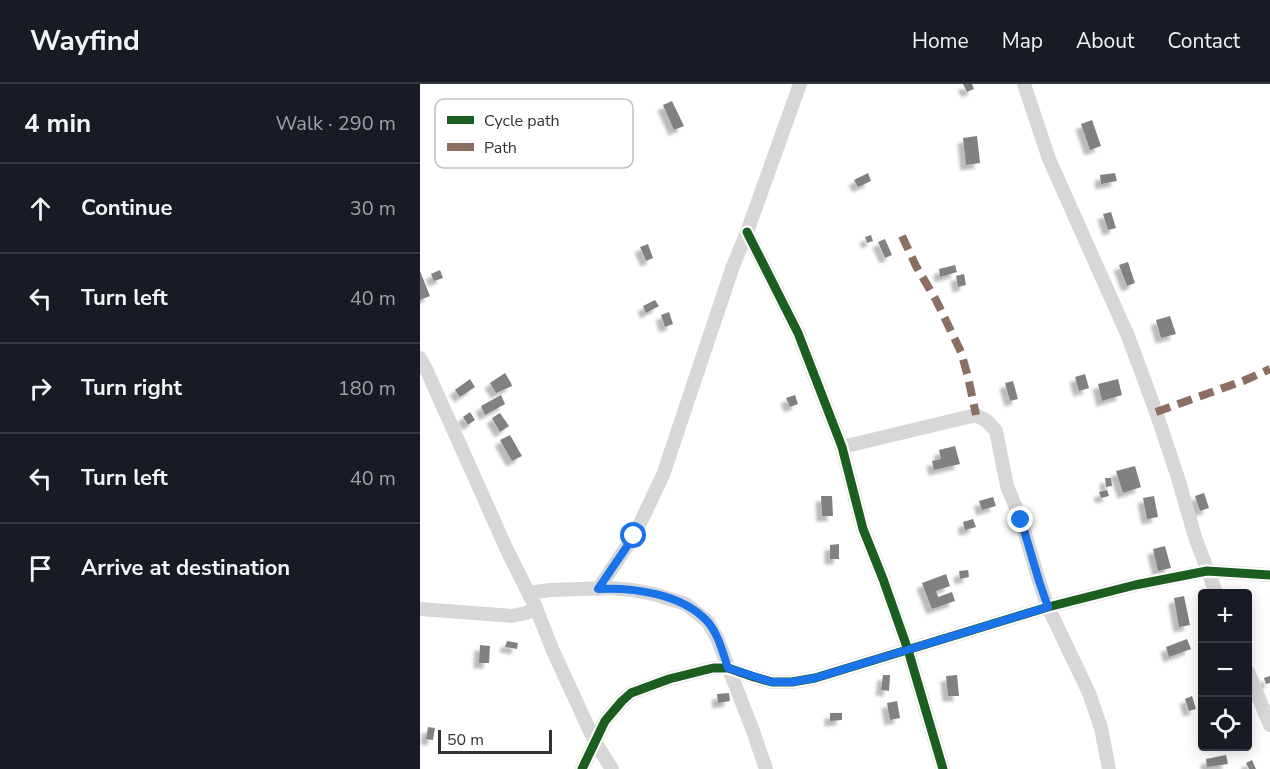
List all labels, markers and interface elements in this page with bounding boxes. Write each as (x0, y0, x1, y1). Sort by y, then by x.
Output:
text: Wayfind (30, 22, 140, 60)
text: Home (912, 27, 969, 55)
text: Map (1002, 27, 1043, 55)
text: About (1076, 27, 1134, 55)
text: Contact (1167, 27, 1240, 55)
legend (435, 99, 633, 168)
text: 4 min (24, 106, 91, 141)
text: Walk · 290 m (276, 110, 396, 137)
text: Cycle path (484, 110, 560, 132)
text: Path (484, 137, 517, 159)
icon: ahead (24, 192, 57, 225)
text: Continue (81, 193, 172, 223)
text: 30 m (350, 195, 396, 222)
icon: left (24, 282, 57, 315)
text: Turn left (81, 283, 168, 313)
text: 40 m (350, 285, 396, 312)
icon: right (24, 372, 57, 405)
text: Turn right (81, 373, 182, 403)
text: 180 m (338, 375, 396, 402)
icon: left (24, 462, 57, 495)
text: Turn left (81, 463, 168, 493)
text: 40 m (350, 465, 396, 492)
route end (1007, 506, 1033, 532)
route start (620, 522, 646, 548)
icon: arrive (24, 552, 57, 585)
text: Arrive at destination (81, 553, 290, 583)
map controls (1198, 589, 1252, 751)
button: + (1198, 589, 1252, 643)
button: − (1198, 643, 1252, 697)
button: locate (1198, 697, 1252, 751)
scale bar (438, 727, 552, 754)
text: 50 m (447, 729, 484, 751)

